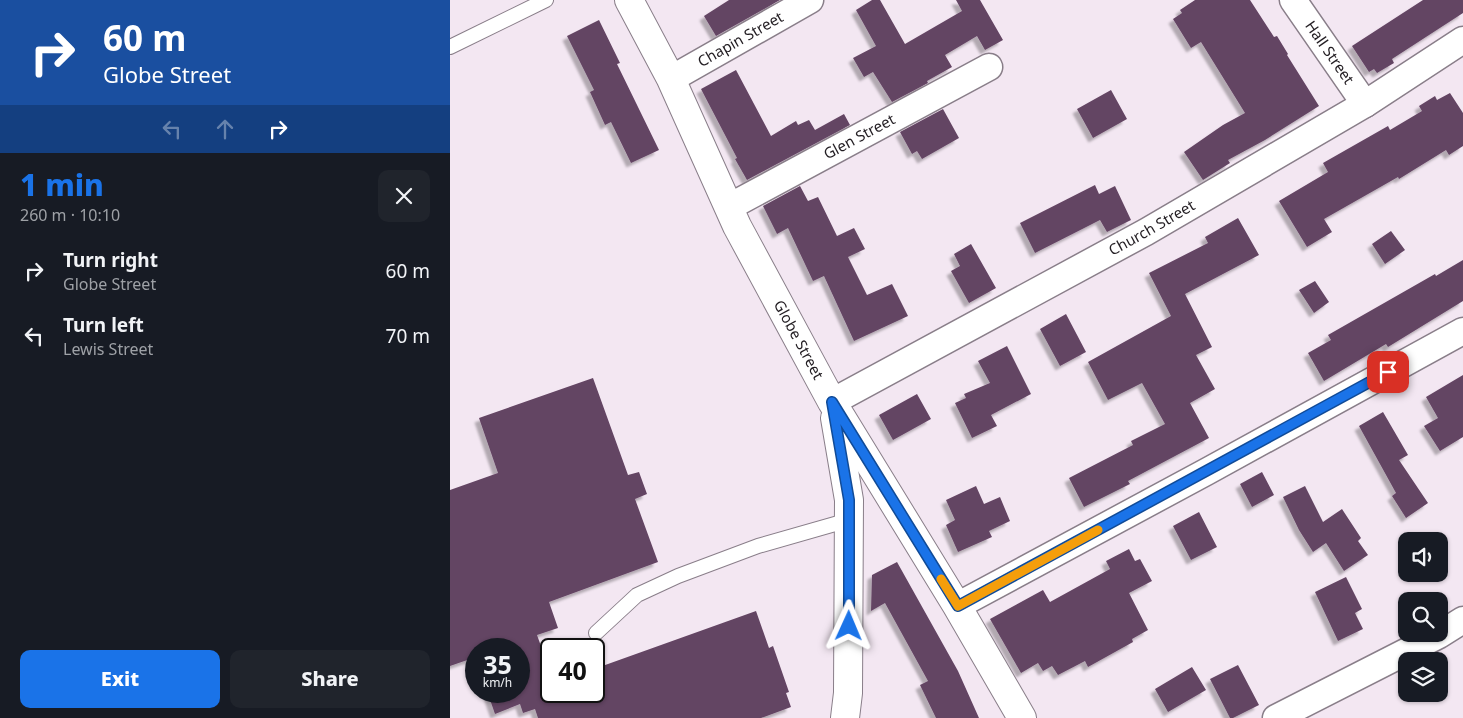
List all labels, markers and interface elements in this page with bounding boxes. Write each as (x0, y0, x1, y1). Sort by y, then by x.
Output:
street label: Chapin Street (694, 6, 787, 71)
text: 60 m (103, 14, 186, 61)
street label: Hall Street (1301, 16, 1360, 88)
icon: right (20, 20, 85, 85)
text: Globe Street (103, 59, 231, 89)
street label: Glen Street (820, 108, 899, 163)
icon: left (158, 115, 186, 143)
icon: ahead (211, 115, 239, 143)
icon: right (264, 115, 292, 143)
text: 1 min (20, 164, 104, 205)
button: close (378, 170, 430, 222)
street label: Church Street (1105, 194, 1199, 260)
text: 260 m · 10:10 (20, 204, 120, 226)
text: Turn right (63, 247, 158, 273)
icon: right (20, 257, 48, 285)
text: 60 m (386, 258, 430, 284)
text: Globe Street (63, 273, 156, 295)
street label: Globe Street (770, 296, 829, 383)
text: Turn left (63, 312, 144, 338)
icon: left (20, 322, 48, 350)
text: 70 m (386, 323, 430, 349)
text: Lewis Street (63, 338, 153, 360)
pin (1367, 351, 1409, 393)
icon: arrive (1374, 358, 1402, 386)
map controls (1398, 532, 1448, 702)
button: sound (1398, 532, 1448, 582)
button: search (1398, 592, 1448, 642)
position arrow (822, 599, 874, 651)
speed limit sign: 40 (540, 638, 605, 703)
text: 35 (483, 647, 512, 681)
button: Exit (20, 650, 220, 708)
button: Share (230, 650, 430, 708)
button: layers (1398, 652, 1448, 702)
text: km/h (483, 674, 512, 691)

